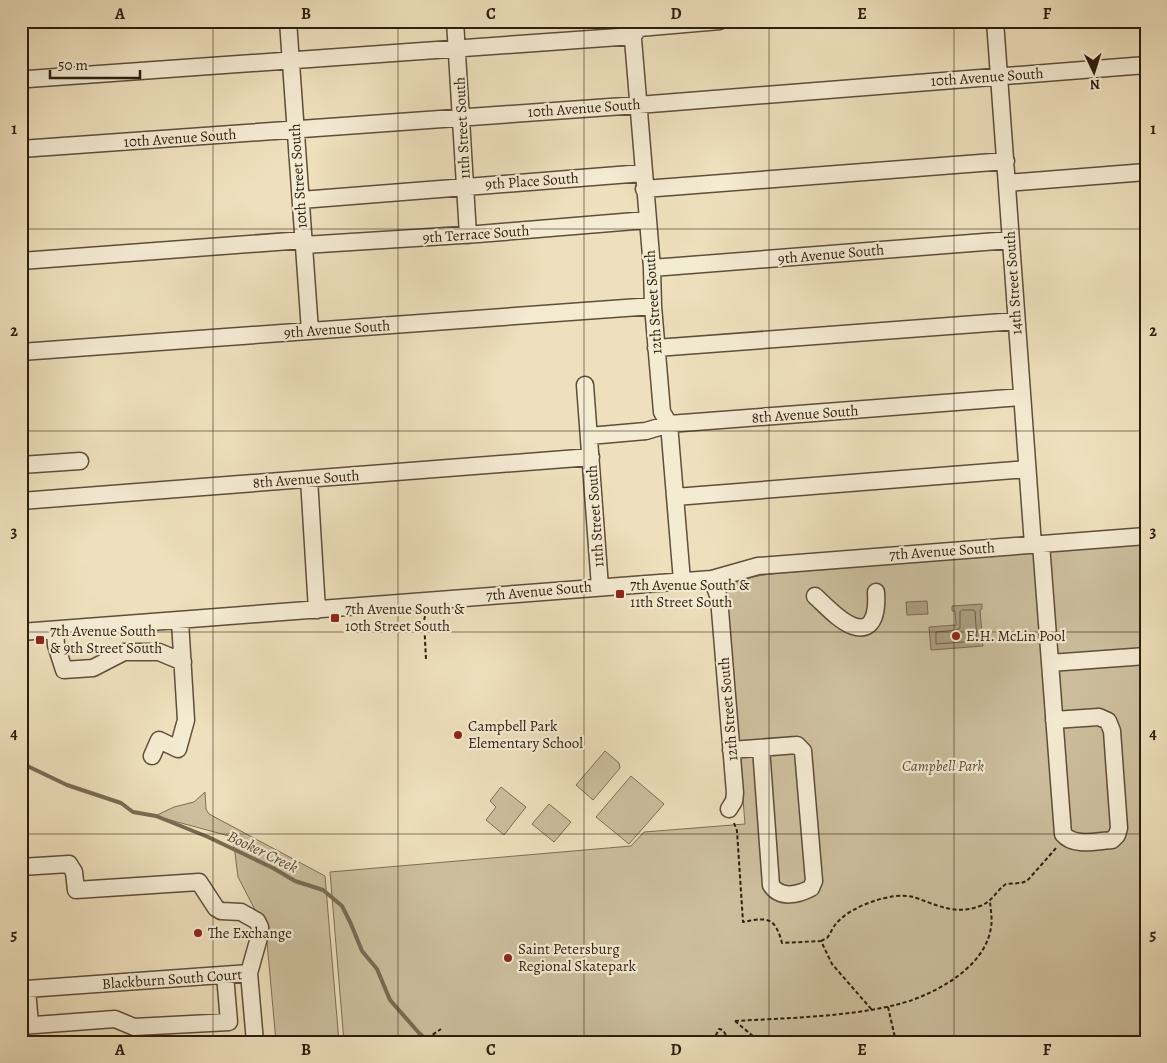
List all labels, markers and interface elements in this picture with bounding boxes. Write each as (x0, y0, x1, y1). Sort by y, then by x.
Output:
text: A (114, 3, 126, 25)
text: B (301, 3, 311, 25)
text: C (486, 3, 496, 25)
text: D (670, 3, 682, 25)
text: E (857, 3, 867, 25)
text: F (1043, 3, 1052, 25)
scale bar (50, 48, 140, 80)
north arrow (1070, 48, 1120, 98)
text: 50 m (58, 55, 88, 75)
street label: 10th Avenue South (930, 63, 1044, 91)
text: N (1089, 75, 1101, 94)
street label: 11th Street South (449, 76, 475, 180)
street label: 10th Avenue South (527, 94, 641, 122)
text: 1 (11, 118, 17, 140)
text: 1 (1150, 118, 1156, 140)
street label: 10th Street South (284, 123, 312, 229)
street label: 10th Avenue South (123, 124, 237, 152)
street label: 9th Place South (485, 168, 579, 194)
street label: 9th Terrace South (422, 220, 530, 248)
street label: 14th Street South (999, 230, 1027, 336)
street label: 9th Avenue South (777, 239, 885, 269)
street label: 12th Street South (639, 249, 667, 355)
street label: 9th Avenue South (283, 315, 391, 343)
text: 2 (10, 320, 18, 342)
text: 2 (1149, 320, 1157, 342)
street label: 8th Avenue South (751, 400, 859, 428)
street label: 11th Street South (581, 464, 609, 568)
street label: 8th Avenue South (252, 465, 360, 493)
text: 3 (11, 521, 18, 543)
text: 3 (1150, 521, 1157, 543)
street label: 7th Avenue South (888, 537, 996, 565)
place label: 7th Avenue South & 11th Street South (630, 575, 750, 612)
street label: 7th Avenue South (485, 576, 593, 606)
marker: 7th Avenue South & 11th Street South (614, 588, 626, 600)
place label: 7th Avenue South & 10th Street South (345, 599, 465, 636)
marker: 7th Avenue South & 10th Street South (329, 612, 341, 624)
place label: 7th Avenue South & 9th Street South (50, 621, 162, 658)
place label: E.H. McLin Pool (966, 626, 1065, 646)
marker: E.H. McLin Pool (950, 630, 962, 642)
marker: 7th Avenue South & 9th Street South (34, 634, 46, 646)
street label: 12th Street South (713, 656, 743, 762)
place label: Campbell Park Elementary School (468, 716, 583, 753)
text: 4 (10, 723, 18, 745)
text: 4 (1149, 723, 1157, 745)
marker: Campbell Park Elementary School (452, 729, 464, 741)
park label: Campbell Park (902, 756, 984, 776)
water label: Booker Creek (224, 825, 302, 878)
place label: The Exchange (208, 923, 292, 943)
text: 5 (11, 924, 18, 946)
text: 5 (1150, 924, 1157, 946)
marker: The Exchange (192, 927, 204, 939)
place label: Saint Petersburg Regional Skatepark (518, 939, 637, 976)
marker: Saint Petersburg Regional Skatepark (502, 952, 514, 964)
street label: Blackburn South Court (101, 964, 243, 994)
text: A (114, 1039, 126, 1061)
text: B (301, 1039, 311, 1061)
text: C (486, 1039, 496, 1061)
text: D (670, 1039, 682, 1061)
text: E (857, 1039, 867, 1061)
text: F (1043, 1039, 1052, 1061)

